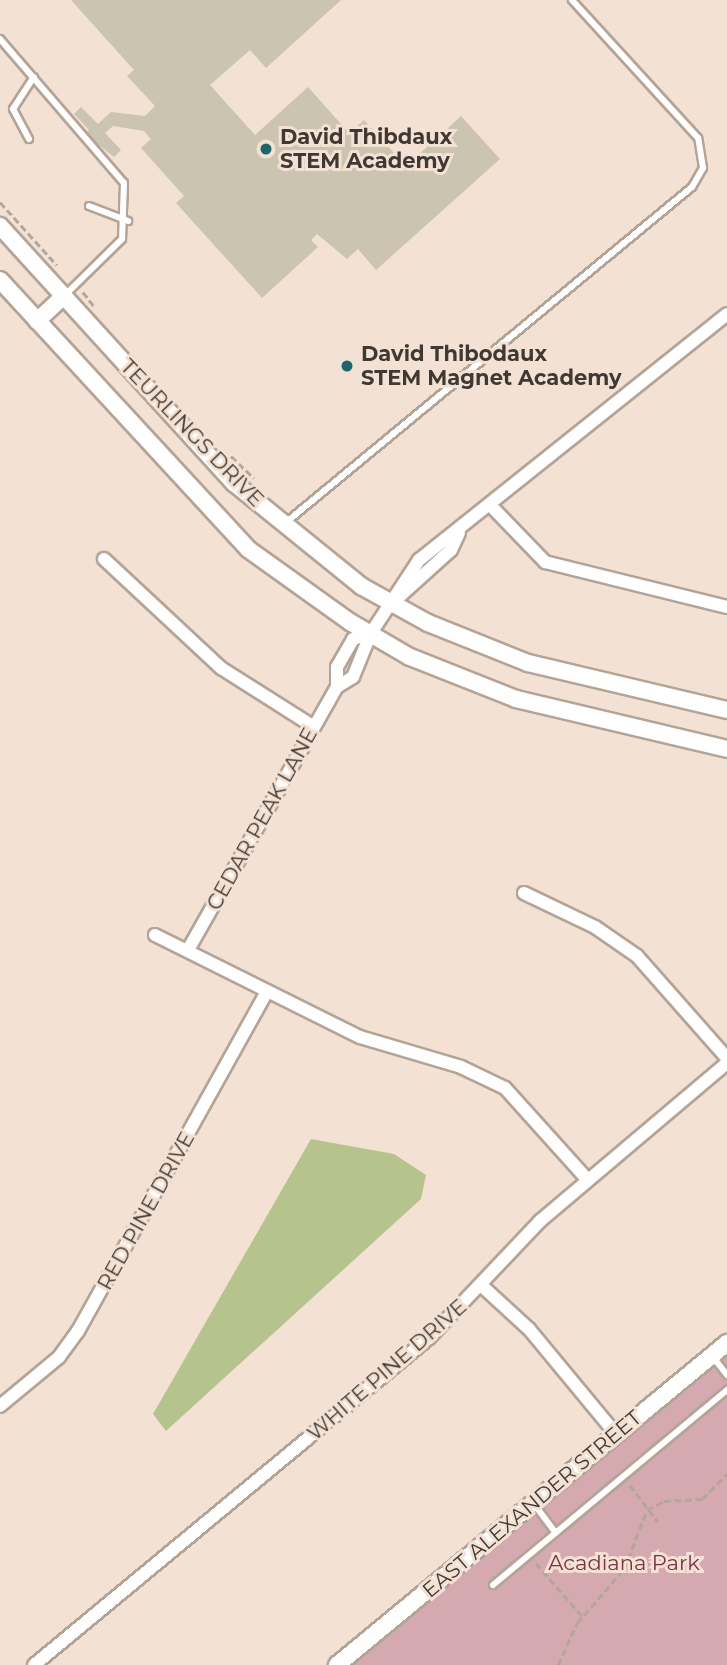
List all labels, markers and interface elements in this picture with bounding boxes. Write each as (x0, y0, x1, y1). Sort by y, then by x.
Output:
place label: David Thibdaux STEM Academy (280, 124, 452, 174)
marker: David Thibdaux STEM Academy (258, 141, 274, 157)
place label: David Thibodaux STEM Magnet Academy (361, 341, 622, 391)
street label: TEURLINGS DRIVE (115, 354, 269, 512)
marker: David Thibodaux STEM Magnet Academy (339, 358, 355, 374)
street label: CEDAR PEAK LANE (201, 723, 323, 915)
street label: RED PINE DRIVE (92, 1128, 200, 1294)
street label: WHITE PINE DRIVE (302, 1294, 472, 1446)
street label: EAST ALEXANDER STREET (417, 1405, 647, 1603)
park label: Acadiana Park (548, 1550, 700, 1576)

